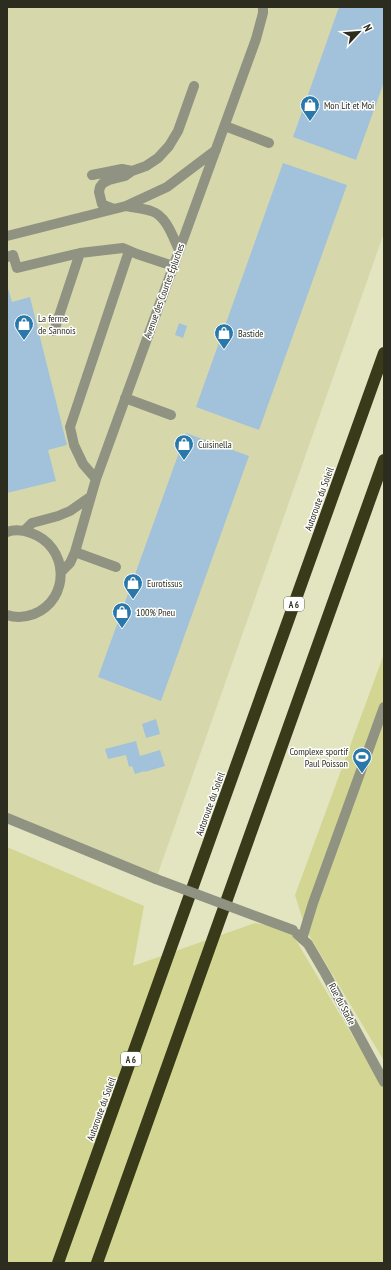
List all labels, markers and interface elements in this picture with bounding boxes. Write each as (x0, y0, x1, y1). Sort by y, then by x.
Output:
north arrow (339, 12, 379, 52)
text: N (360, 22, 376, 33)
shop icon: Mon Lit et Moi (299, 94, 321, 122)
place label: Mon Lit et Moi (324, 99, 374, 112)
street label: Avenue des Courtes Épluches (141, 241, 187, 340)
place label: La ferme de Sannois (38, 312, 76, 337)
shop icon: La ferme de Sannois (13, 313, 35, 341)
shop icon: Bastide (213, 322, 235, 350)
place label: Bastide (238, 327, 263, 340)
shop icon: Cuisinella (173, 433, 195, 461)
place label: Cuisinella (198, 438, 232, 451)
street label: Autoroute du Soleil (301, 465, 337, 533)
shop icon: Eurotissus (122, 572, 144, 600)
place label: Eurotissus (147, 577, 183, 590)
road number: A 6 (284, 597, 304, 611)
shop icon: 100% Pneu (111, 601, 133, 629)
place label: 100% Pneu (136, 606, 175, 619)
place label: Complexe sportif Paul Poisson (290, 745, 348, 770)
sports icon: Complexe sportif Paul Poisson (351, 746, 373, 774)
street label: Autoroute du Soleil (192, 770, 228, 838)
street label: Rue du Stade (326, 981, 358, 1027)
road number: A 6 (121, 1052, 141, 1066)
street label: Autoroute du Soleil (83, 1075, 119, 1143)

